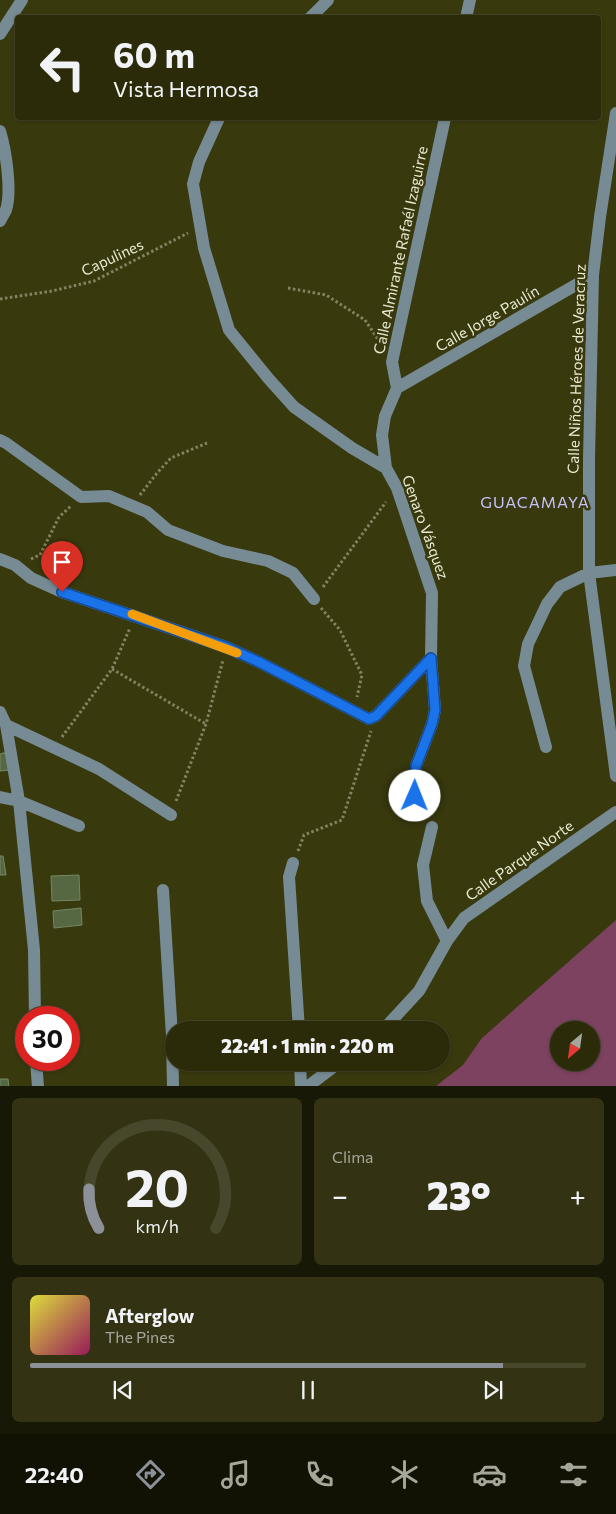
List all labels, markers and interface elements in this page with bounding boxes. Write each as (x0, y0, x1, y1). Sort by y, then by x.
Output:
text: 60 m (113, 32, 195, 75)
icon: left (30, 35, 95, 100)
text: Vista Hermosa (113, 75, 259, 102)
street label: Calle Almirante Rafaél Izaguirre (369, 144, 431, 356)
street label: Capulines (78, 235, 146, 279)
street label: Calle Niños Héroes de Veracruz (563, 264, 589, 474)
street label: Calle Jorge Paulín (432, 281, 542, 355)
street label: Genaro Vásquez (399, 472, 453, 582)
district label: GUACAMAYA (480, 492, 590, 511)
pin (41, 541, 83, 592)
icon: arrive (48, 548, 76, 576)
position arrow (388, 769, 440, 821)
street label: Calle Parque Norte (462, 816, 577, 904)
speed limit sign: 30 (15, 1006, 80, 1071)
north arrow (550, 1021, 600, 1071)
map controls (550, 1021, 600, 1071)
text: 22:41 · 1 min · 220 m (221, 1034, 394, 1057)
text: Clima (332, 1147, 373, 1166)
text: 20 (125, 1154, 189, 1218)
text: 23° (427, 1171, 491, 1218)
text: − (332, 1178, 348, 1212)
text: + (570, 1178, 586, 1212)
text: km/h (135, 1215, 179, 1237)
text: Afterglow (105, 1304, 194, 1327)
text: The Pines (105, 1327, 175, 1346)
icon: previous (109, 1376, 137, 1404)
icon: pause (294, 1376, 322, 1404)
icon: next (479, 1376, 507, 1404)
icon: directions (133, 1457, 168, 1492)
icon: music (218, 1457, 253, 1492)
icon: phone (302, 1457, 337, 1492)
icon: climate (387, 1457, 422, 1492)
icon: car (472, 1457, 507, 1492)
icon: filters (556, 1457, 591, 1492)
text: 22:40 (25, 1461, 84, 1488)

